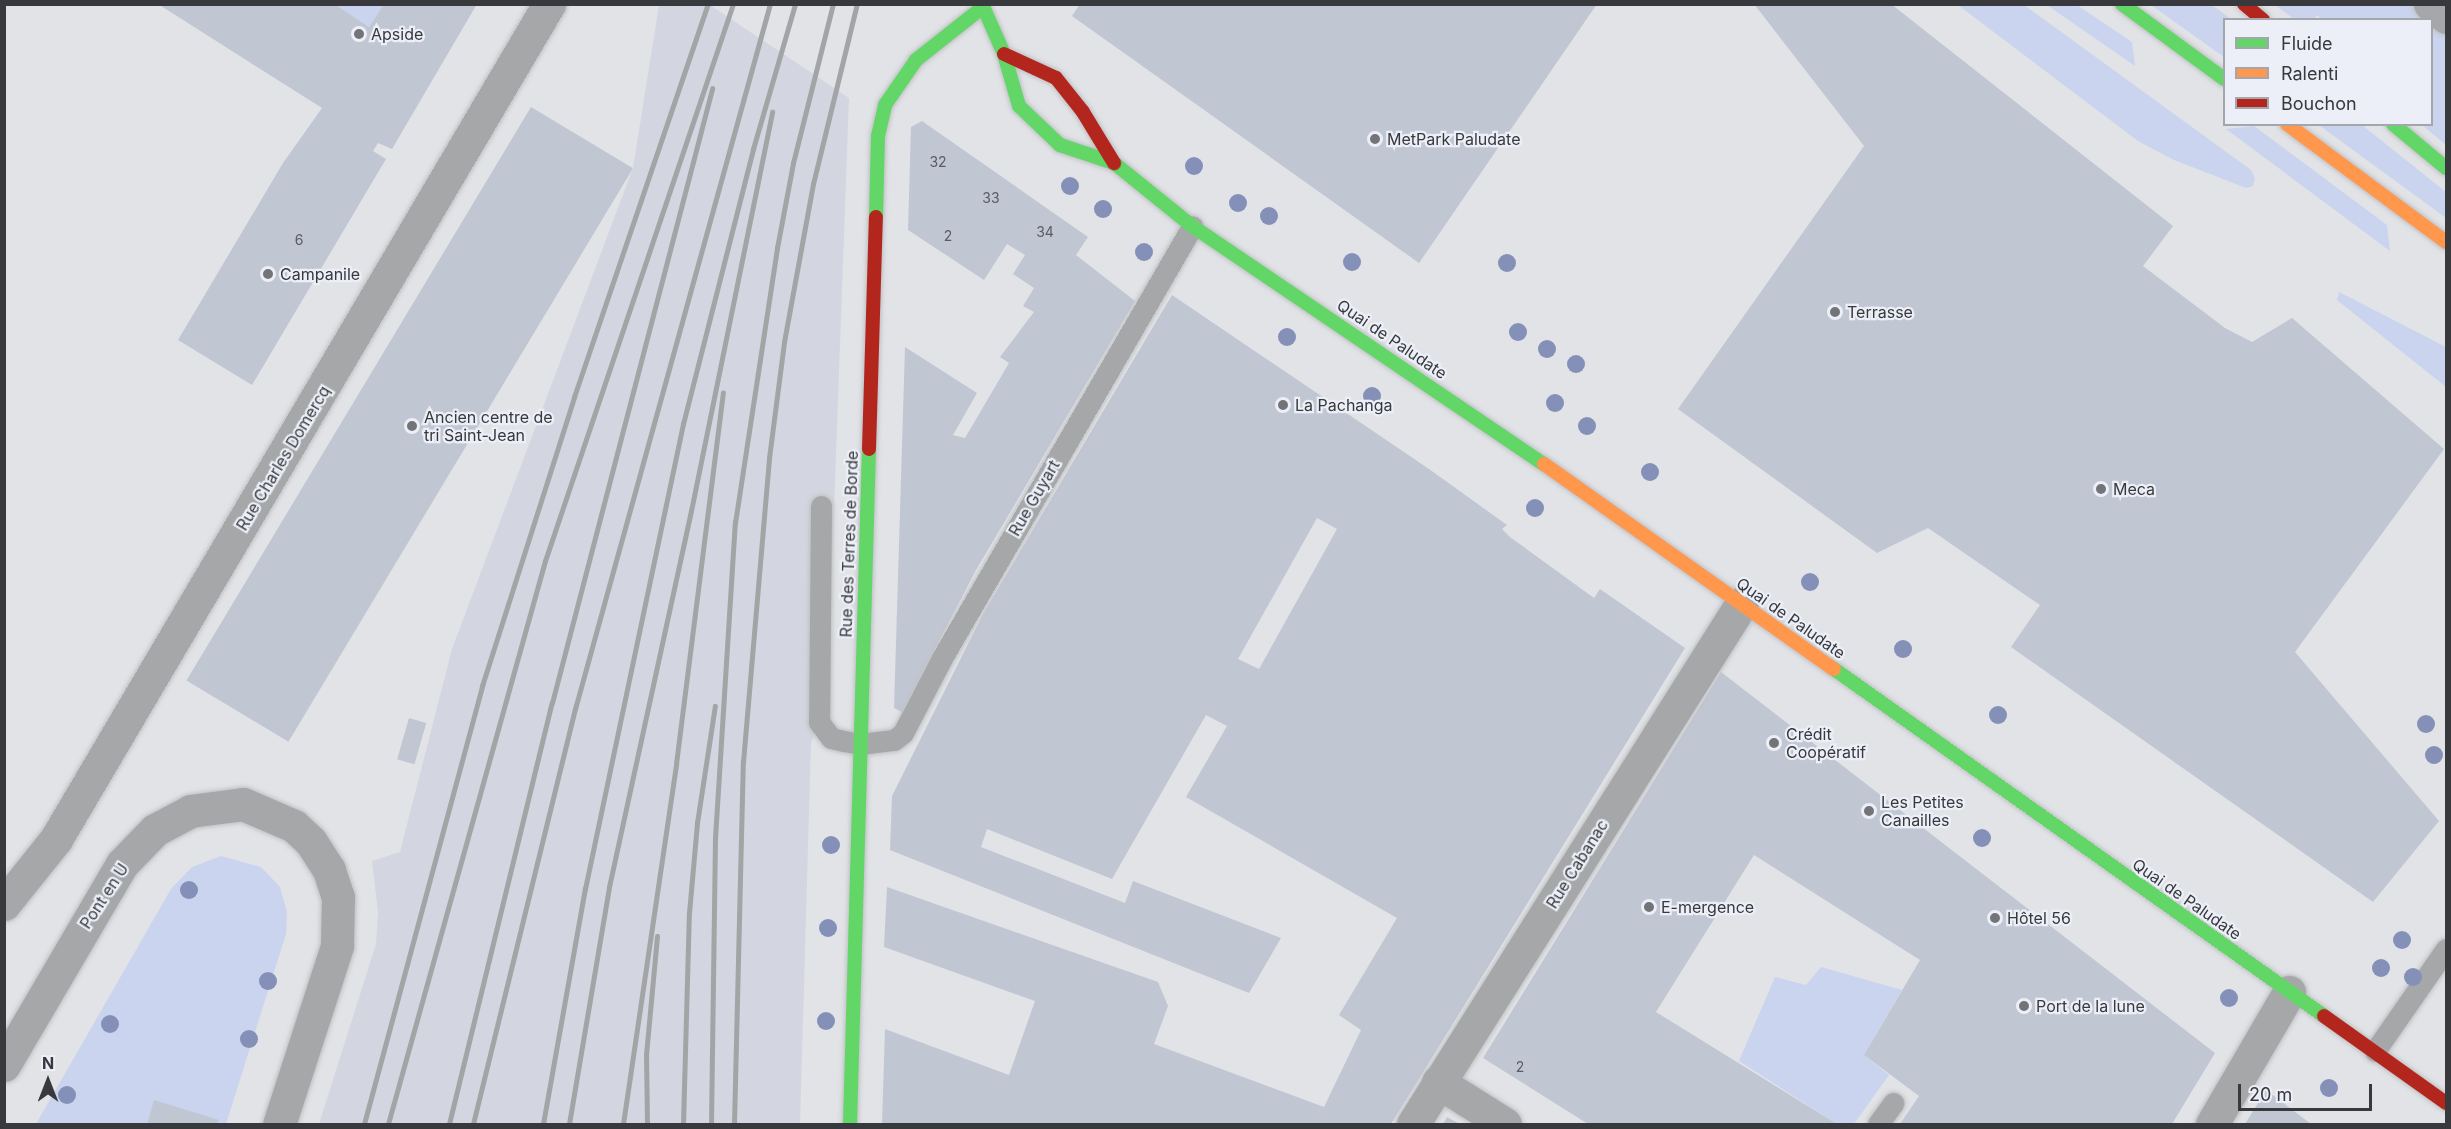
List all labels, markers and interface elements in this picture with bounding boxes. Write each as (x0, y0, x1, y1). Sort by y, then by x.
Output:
legend (2223, 18, 2433, 126)
place label: Apside (371, 24, 423, 44)
marker: Apside (352, 27, 366, 41)
text: Fluide (2281, 33, 2333, 54)
text: Ralenti (2281, 63, 2338, 84)
text: Bouchon (2281, 93, 2357, 114)
place label: MetPark Paludate (1387, 129, 1520, 149)
marker: MetPark Paludate (1368, 132, 1382, 146)
house number: 32 (929, 154, 947, 170)
house number: 33 (982, 190, 1000, 206)
house number: 34 (1036, 224, 1054, 240)
house number: 2 (944, 228, 952, 244)
house number: 6 (295, 232, 303, 248)
place label: Campanile (280, 264, 360, 284)
marker: Campanile (261, 267, 275, 281)
street label: Quai de Paludate (1333, 295, 1451, 383)
place label: Terrasse (1847, 302, 1913, 322)
marker: Terrasse (1828, 305, 1842, 319)
street label: Rue Charles Domercq (232, 382, 334, 534)
place label: La Pachanga (1295, 395, 1393, 415)
marker: La Pachanga (1276, 398, 1290, 412)
place label: Ancien centre de tri Saint-Jean (424, 407, 553, 445)
marker: Ancien centre de tri Saint-Jean (405, 419, 419, 433)
street label: Rue des Terres de Borde (836, 450, 862, 638)
street label: Rue Guyart (1005, 457, 1063, 539)
place label: Meca (2113, 479, 2155, 499)
marker: Meca (2094, 482, 2108, 496)
street label: Quai de Paludate (1733, 573, 1849, 663)
place label: Crédit Coopératif (1786, 724, 1866, 762)
marker: Crédit Coopératif (1767, 736, 1781, 750)
place label: Les Petites Canailles (1881, 792, 1964, 830)
marker: Les Petites Canailles (1862, 804, 1876, 818)
street label: Rue Cabanac (1542, 816, 1612, 912)
street label: Quai de Paludate (2129, 854, 2245, 944)
street label: Pont en U (76, 860, 132, 932)
place label: E-mergence (1661, 897, 1754, 917)
marker: E-mergence (1642, 900, 1656, 914)
place label: Hôtel 56 (2007, 908, 2071, 928)
marker: Hôtel 56 (1988, 911, 2002, 925)
place label: Port de la lune (2036, 996, 2145, 1016)
marker: Port de la lune (2017, 999, 2031, 1013)
north arrow (18, 1051, 78, 1111)
text: N (42, 1053, 54, 1073)
house number: 2 (1516, 1059, 1524, 1075)
scale bar (2241, 1072, 2374, 1110)
text: 20 m (2249, 1084, 2292, 1105)

